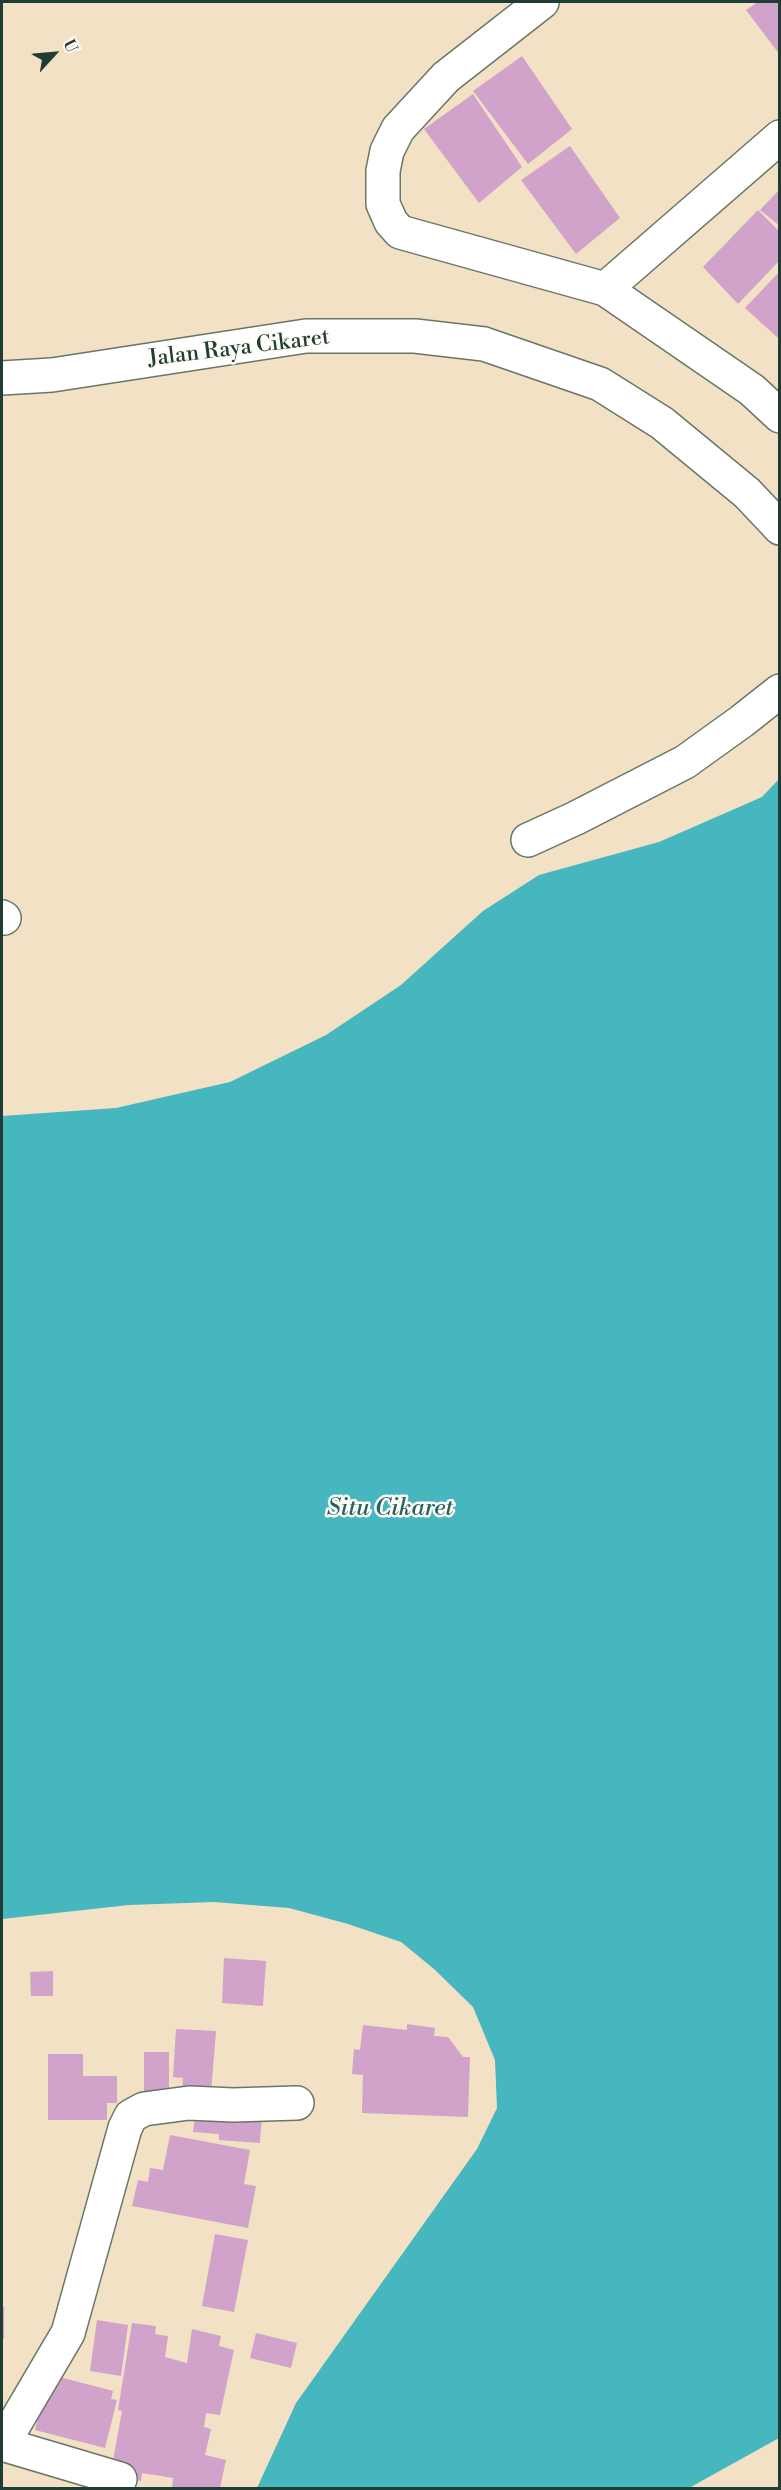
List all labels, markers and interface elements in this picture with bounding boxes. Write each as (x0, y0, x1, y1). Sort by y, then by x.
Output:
north arrow (24, 24, 84, 84)
text: U (58, 36, 82, 56)
street label: Jalan Raya Cikaret (147, 325, 331, 373)
water label: Situ Cikaret (327, 1495, 453, 1523)

